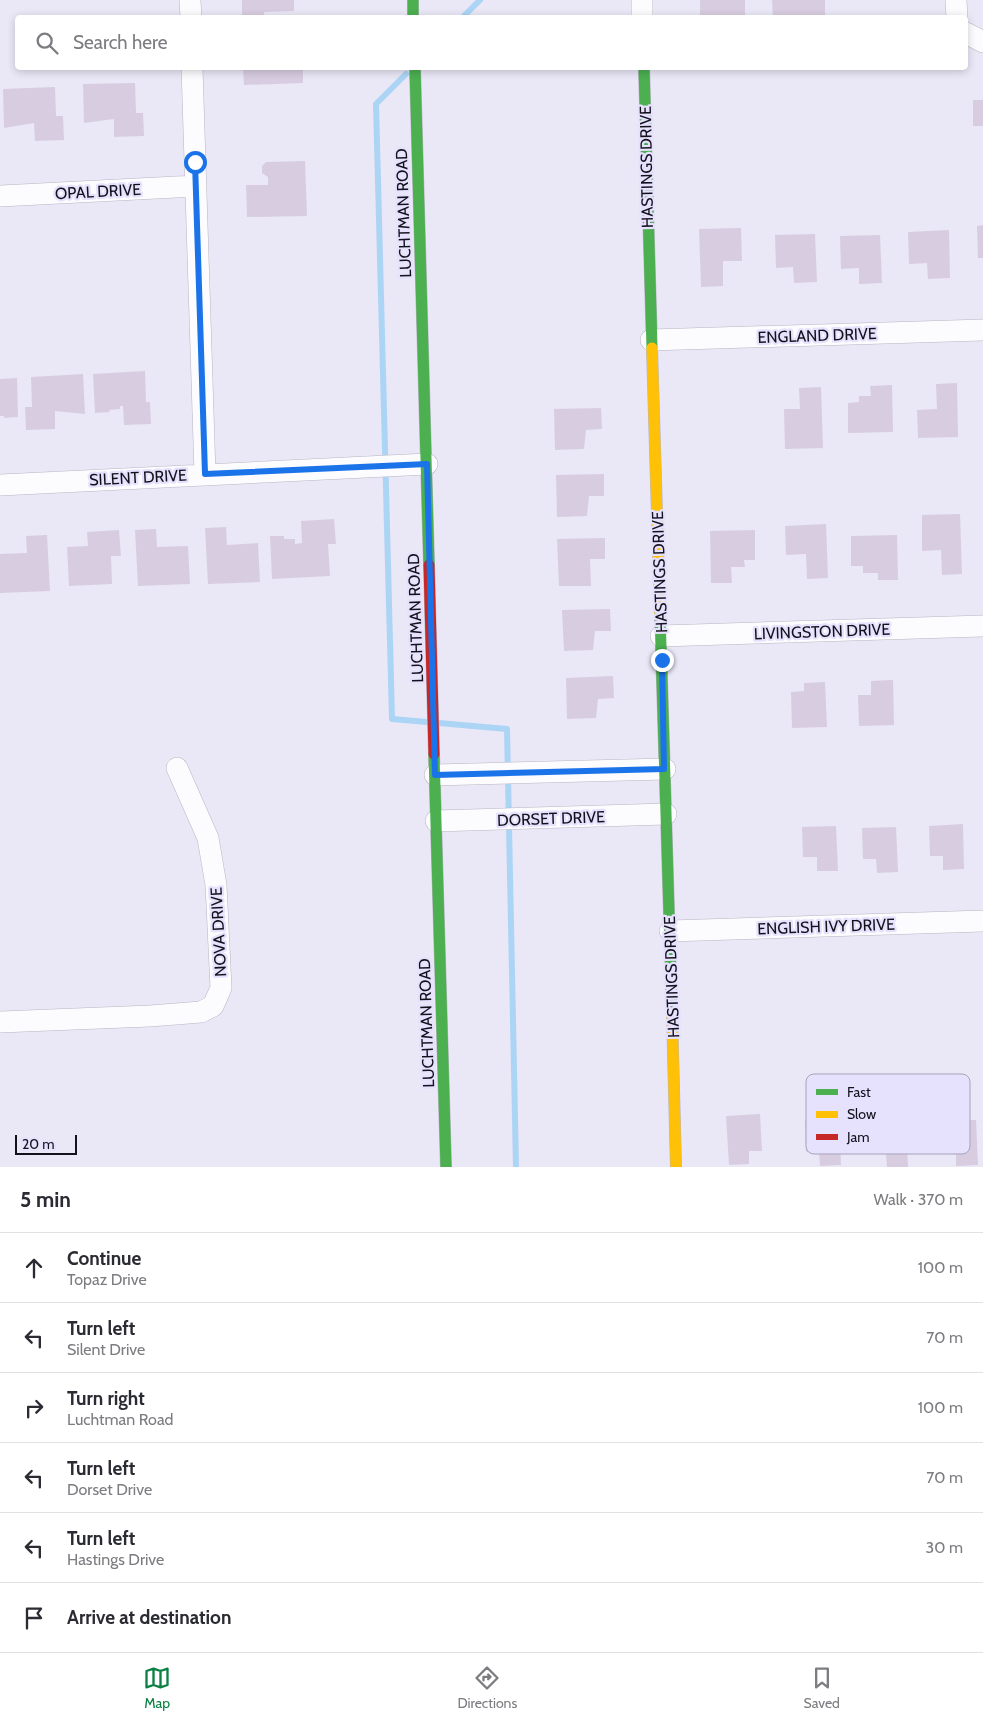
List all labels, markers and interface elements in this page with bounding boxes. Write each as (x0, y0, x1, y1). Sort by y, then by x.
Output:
search box (15, 15, 968, 70)
icon: search (33, 29, 61, 57)
text: Search here (73, 31, 167, 54)
street label: HASTINGS DRIVE (636, 106, 657, 228)
street label: LUCHTMAN ROAD (392, 148, 415, 278)
route start (184, 151, 207, 174)
street label: OPAL DRIVE (54, 180, 142, 203)
street label: ENGLAND DRIVE (757, 324, 877, 347)
street label: SILENT DRIVE (89, 465, 187, 490)
street label: HASTINGS DRIVE (648, 511, 671, 633)
street label: LUCHTMAN ROAD (404, 553, 427, 683)
street label: LIVINGSTON DRIVE (753, 620, 891, 643)
route end (651, 649, 674, 672)
street label: DORSET DRIVE (497, 807, 605, 830)
street label: NOVA DRIVE (207, 887, 230, 977)
street label: ENGLISH IVY DRIVE (757, 915, 895, 938)
street label: HASTINGS DRIVE (660, 916, 683, 1038)
street label: LUCHTMAN ROAD (415, 958, 438, 1088)
legend (806, 1074, 970, 1154)
text: Fast (847, 1083, 871, 1101)
text: Slow (847, 1105, 876, 1123)
text: Jam (846, 1128, 869, 1146)
scale bar (15, 1132, 78, 1155)
text: 20 m (22, 1135, 55, 1153)
text: 5 min (20, 1187, 71, 1212)
text: Walk · 370 m (874, 1190, 963, 1209)
text: Continue (67, 1247, 141, 1270)
icon: ahead (20, 1254, 48, 1282)
text: 100 m (918, 1258, 963, 1277)
text: Topaz Drive (67, 1270, 147, 1289)
text: Turn left (67, 1317, 135, 1340)
icon: left (20, 1324, 48, 1352)
text: 70 m (926, 1328, 963, 1347)
text: Silent Drive (67, 1340, 145, 1359)
text: Turn right (67, 1387, 145, 1410)
icon: right (20, 1394, 48, 1422)
text: 100 m (918, 1398, 963, 1417)
text: Luchtman Road (67, 1410, 173, 1429)
text: Turn left (67, 1457, 135, 1480)
icon: left (20, 1464, 48, 1492)
text: 70 m (926, 1468, 963, 1487)
text: Dorset Drive (67, 1480, 152, 1499)
text: Turn left (67, 1527, 135, 1550)
icon: left (20, 1534, 48, 1562)
text: 30 m (926, 1538, 963, 1557)
text: Hastings Drive (67, 1550, 164, 1569)
icon: arrive (20, 1604, 48, 1632)
text: Arrive at destination (67, 1606, 231, 1629)
tab: Map (143, 1664, 171, 1712)
tab: Directions (457, 1664, 517, 1712)
tab: Saved (803, 1664, 840, 1712)

